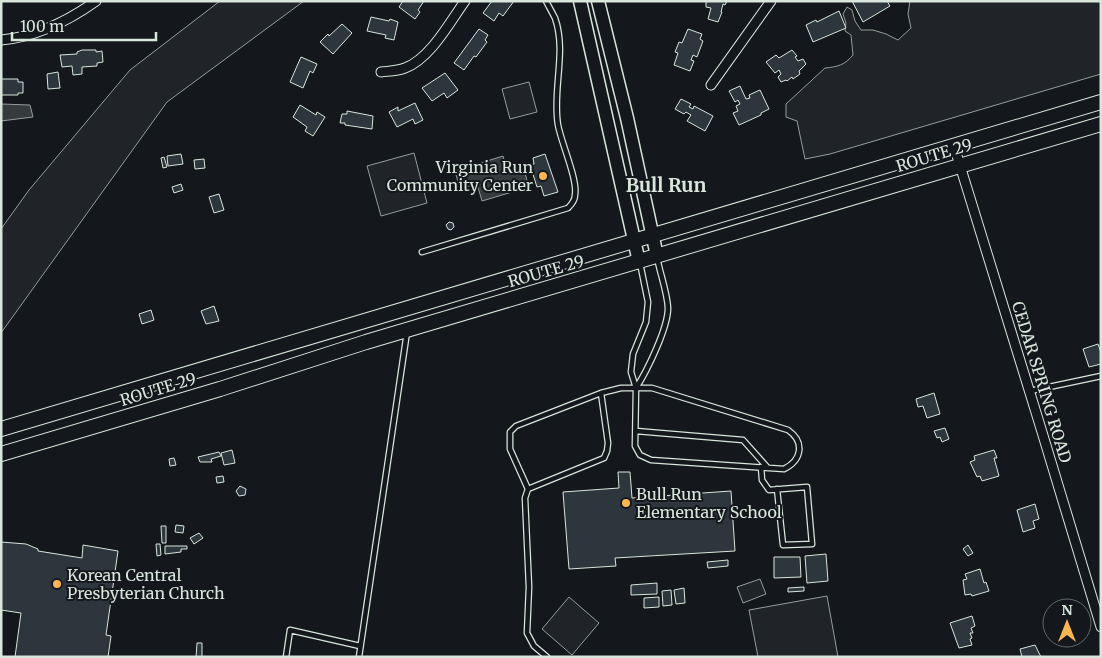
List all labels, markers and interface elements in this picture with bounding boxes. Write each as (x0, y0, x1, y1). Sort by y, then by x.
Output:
scale bar (12, 10, 156, 42)
text: 100 m (20, 17, 64, 36)
street label: ROUTE 29 (894, 134, 974, 176)
place label: Virginia Run Community Center (387, 157, 533, 195)
marker: Virginia Run Community Center (537, 170, 549, 182)
district label: Bull Run (626, 173, 706, 197)
street label: ROUTE 29 (505, 251, 587, 291)
street label: CEDAR SPRING ROAD (1008, 299, 1076, 465)
street label: ROUTE 29 (118, 368, 198, 410)
place label: Bull Run Elementary School (636, 484, 782, 522)
marker: Bull Run Elementary School (620, 497, 632, 509)
place label: Korean Central Presbyterian Church (67, 565, 225, 603)
marker: Korean Central Presbyterian Church (51, 578, 63, 590)
north arrow (1042, 598, 1092, 648)
text: N (1061, 601, 1073, 619)

